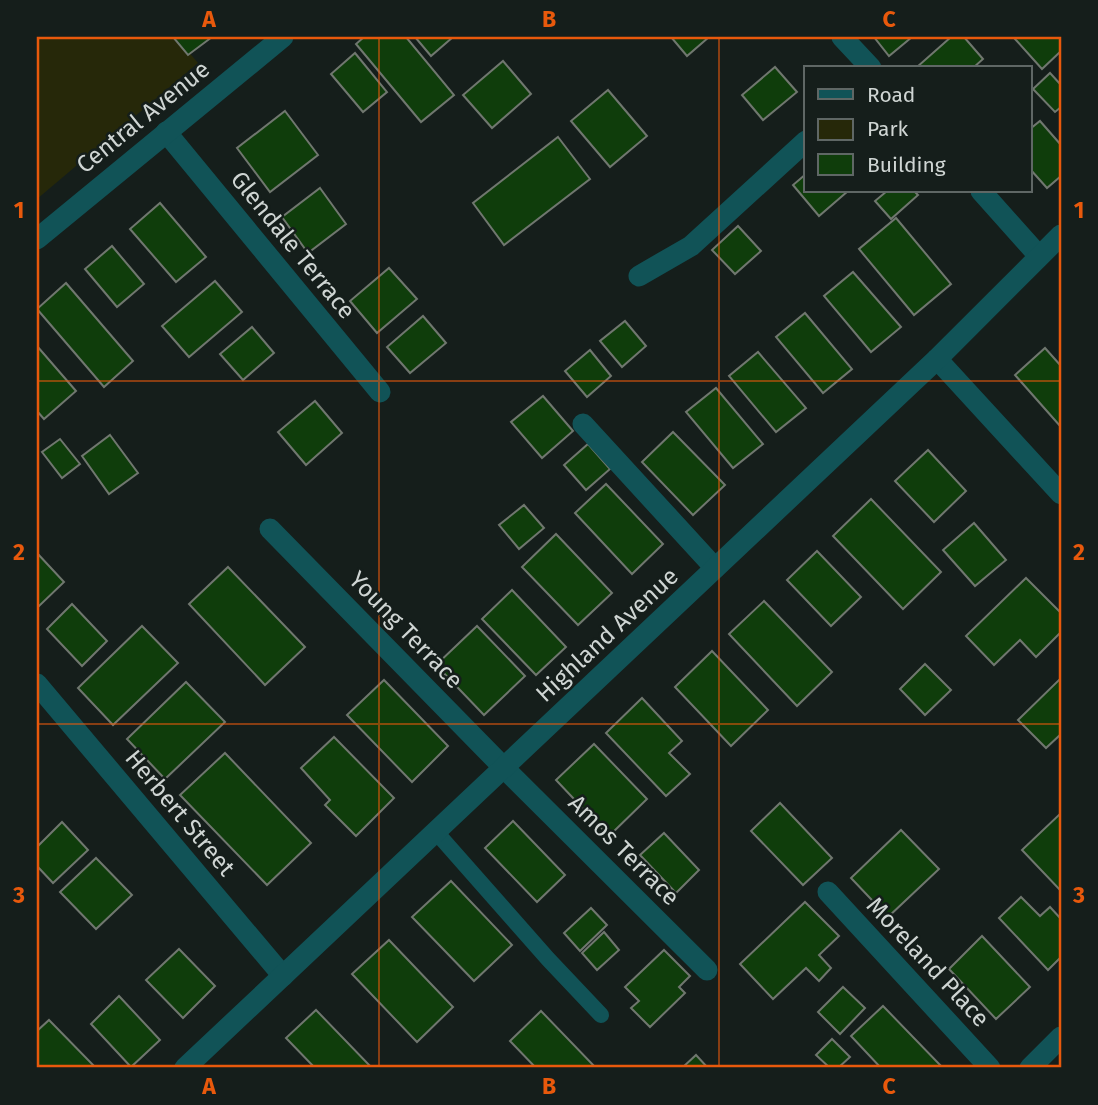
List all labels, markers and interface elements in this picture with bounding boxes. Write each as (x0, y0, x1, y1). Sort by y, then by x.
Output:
text: A (201, 5, 216, 33)
text: B (542, 5, 556, 33)
text: C (882, 5, 896, 33)
street label: Central Avenue (71, 55, 215, 179)
legend (804, 66, 1032, 192)
text: Road (867, 82, 915, 108)
text: Park (867, 116, 909, 142)
text: Building (867, 152, 946, 178)
street label: Glendale Terrace (225, 166, 361, 324)
text: 1 (14, 196, 24, 224)
text: 1 (1074, 196, 1084, 224)
text: 2 (13, 538, 25, 566)
text: 2 (1073, 538, 1085, 566)
street label: Highland Avenue (530, 562, 684, 708)
street label: Young Terrace (343, 566, 469, 694)
street label: Herbert Street (119, 744, 241, 882)
street label: Amos Terrace (563, 789, 685, 911)
text: 3 (12, 881, 25, 909)
text: 3 (1072, 881, 1085, 909)
street label: Moreland Place (861, 891, 995, 1033)
text: A (201, 1072, 216, 1100)
text: B (542, 1072, 556, 1100)
text: C (882, 1072, 896, 1100)

